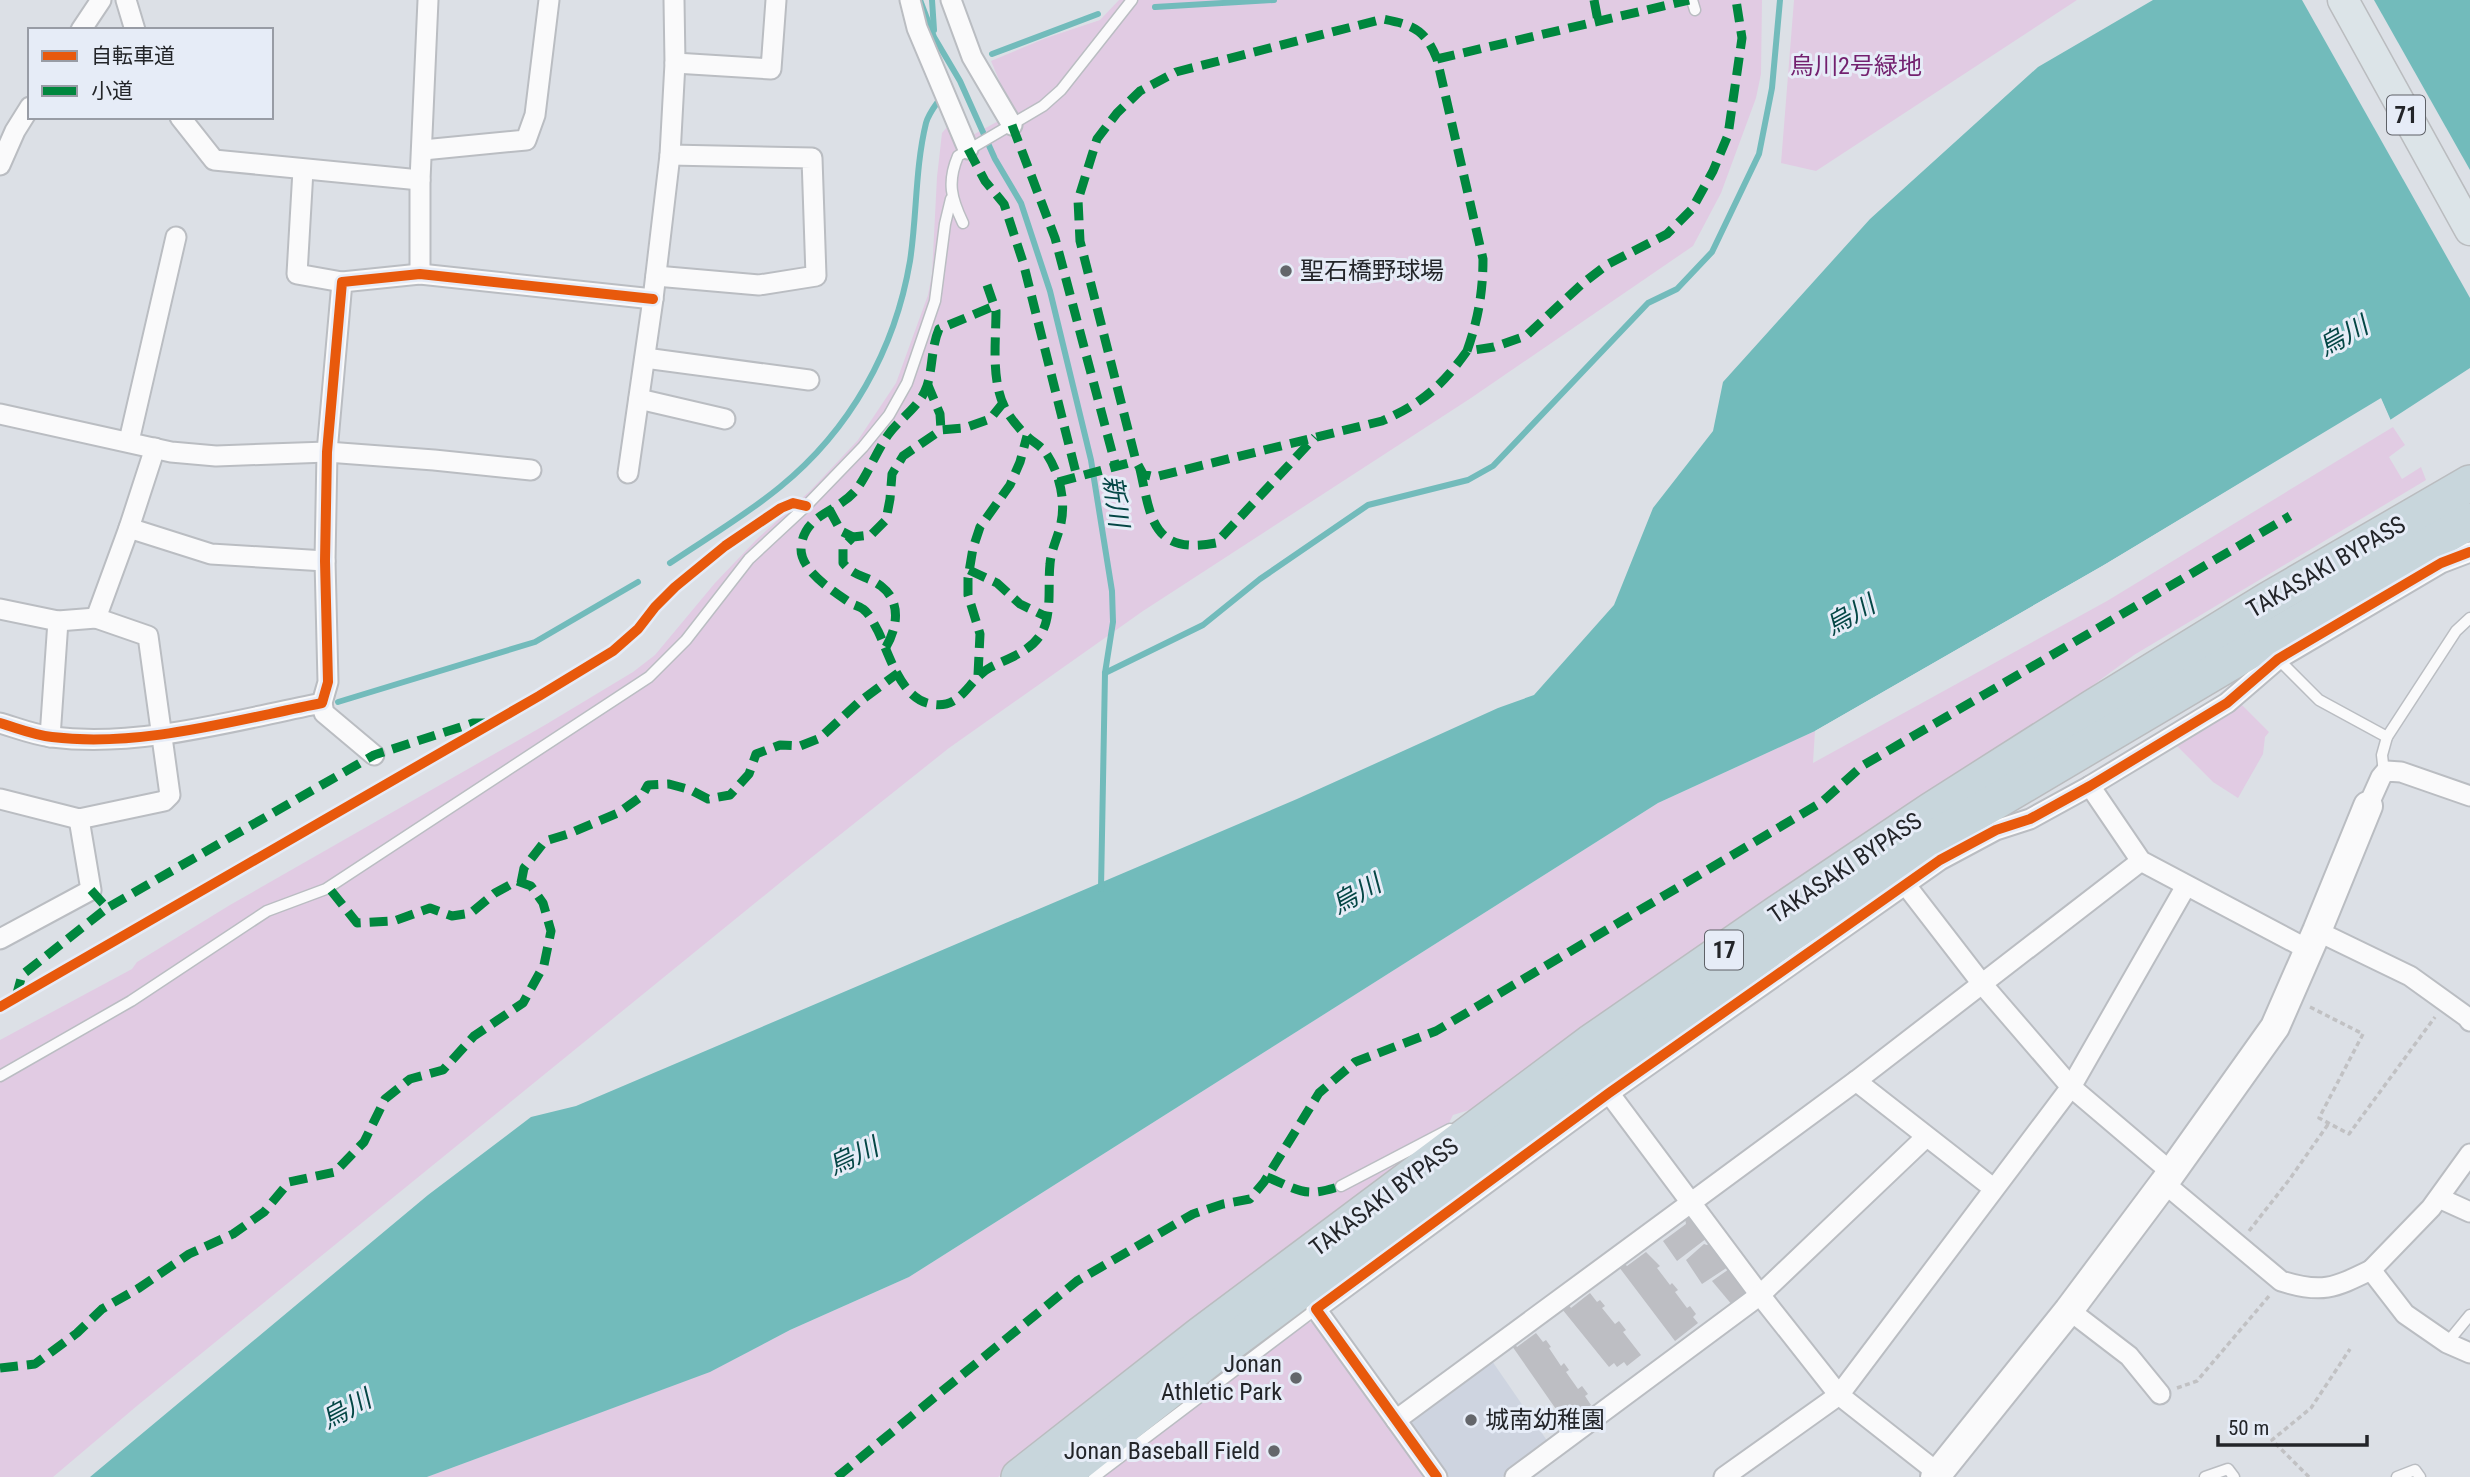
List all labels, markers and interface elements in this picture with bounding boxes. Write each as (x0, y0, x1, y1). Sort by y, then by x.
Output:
legend (28, 28, 273, 119)
text: 自転車道 (91, 44, 175, 68)
park label: 烏川2号緑地 (1790, 52, 1922, 80)
text: 小道 (91, 79, 133, 103)
road number: 71 (2387, 96, 2425, 134)
place label: 聖石橋野球場 (1300, 257, 1444, 285)
marker: 聖石橋野球場 (1278, 263, 1294, 279)
water label: 烏川 (2313, 309, 2376, 362)
water label: 新川 (1098, 473, 1135, 532)
street label: TAKASAKI BYPASS (2242, 510, 2410, 624)
water label: 烏川 (1820, 588, 1883, 641)
street label: TAKASAKI BYPASS (1763, 806, 1927, 930)
water label: 烏川 (1326, 867, 1389, 920)
road number: 17 (1705, 931, 1743, 970)
water label: 烏川 (823, 1130, 886, 1181)
street label: TAKASAKI BYPASS (1304, 1132, 1464, 1262)
place label: Jonan Athletic Park (1161, 1350, 1282, 1406)
marker: Jonan Athletic Park (1288, 1370, 1304, 1386)
water label: 烏川 (316, 1382, 379, 1434)
scale bar (2218, 1404, 2367, 1448)
place label: 城南幼稚園 (1485, 1406, 1605, 1434)
marker: 城南幼稚園 (1463, 1412, 1479, 1428)
text: 50 m (2228, 1416, 2269, 1440)
place label: Jonan Baseball Field (1064, 1437, 1260, 1465)
marker: Jonan Baseball Field (1266, 1443, 1282, 1459)

